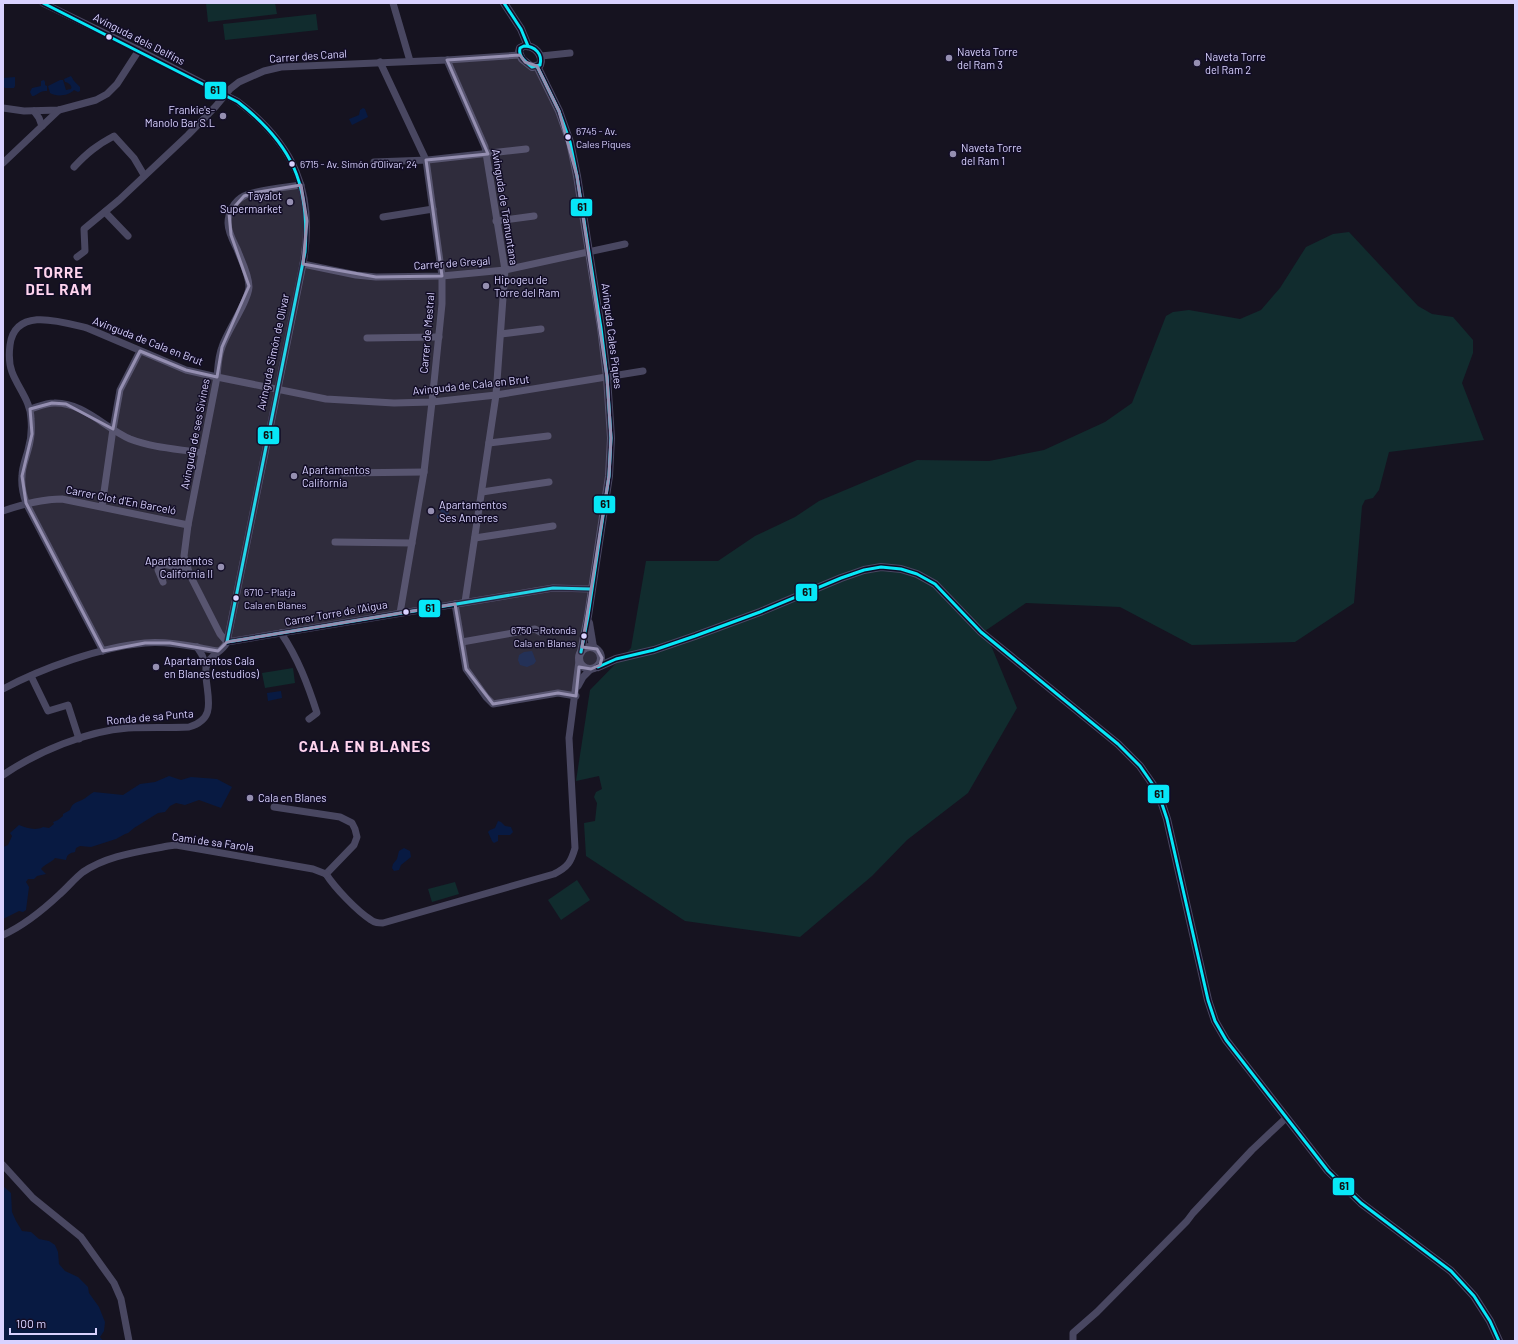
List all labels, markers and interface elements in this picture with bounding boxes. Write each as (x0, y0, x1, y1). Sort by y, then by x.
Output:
street label: Avinguda dels Delfins (91, 10, 187, 67)
unlabelled marker (104, 32, 114, 42)
place label: Naveta Torre del Ram 3 (957, 45, 1018, 71)
street label: Carrer des Canal (269, 46, 347, 65)
place label: Naveta Torre del Ram 2 (1205, 50, 1266, 76)
marker: Naveta Torre del Ram 3 (944, 53, 954, 63)
marker: Naveta Torre del Ram 2 (1192, 58, 1202, 68)
line badge: 61 (204, 81, 227, 100)
text: 61 (210, 83, 220, 96)
place label: Frankie's- Manolo Bar S.L (145, 103, 215, 129)
marker: Frankie's- Manolo Bar S.L (218, 111, 228, 121)
place label: 6745 - Av. Cales Piques (576, 125, 631, 150)
marker: 6745 - Av. Cales Piques (563, 132, 573, 142)
place label: Naveta Torre del Ram 1 (961, 141, 1022, 167)
street label: Avinguda de Tramuntana (490, 148, 521, 266)
marker: Naveta Torre del Ram 1 (948, 149, 958, 159)
place label: 6715 - Av. Simón d'Olivar, 24 (300, 158, 417, 170)
marker: 6715 - Av. Simón d'Olivar, 24 (287, 159, 297, 169)
place label: Tayalot Supermarket (220, 189, 282, 215)
marker: Tayalot Supermarket (285, 197, 295, 207)
line badge: 61 (570, 198, 593, 217)
text: 61 (577, 200, 587, 213)
street label: Carrer de Gregal (413, 253, 491, 272)
district label: TORRE DEL RAM (26, 263, 92, 298)
place label: Hipogeu de Torre del Ram (494, 273, 560, 299)
marker: Hipogeu de Torre del Ram (481, 281, 491, 291)
street label: Avinguda Cales Piques (600, 282, 625, 389)
street label: Avinguda Simón de Olivar (254, 292, 291, 412)
street label: Carrer de Mestral (416, 292, 437, 374)
street label: Avinguda de Cala en Brut (91, 313, 205, 368)
street label: Avinguda de Cala en Brut (412, 372, 530, 397)
street label: Avinguda de ses Sivines (177, 377, 212, 490)
line badge: 61 (257, 426, 280, 445)
text: 61 (263, 428, 273, 441)
place label: Apartamentos California (302, 463, 370, 489)
marker: Apartamentos California (289, 471, 299, 481)
street label: Carrer Clot d'En Barceló (65, 482, 178, 517)
line badge: 61 (593, 495, 616, 514)
text: 61 (600, 497, 610, 510)
place label: Apartamentos Ses Anneres (439, 498, 507, 524)
marker: Apartamentos Ses Anneres (426, 506, 436, 516)
place label: Apartamentos California II (145, 554, 213, 580)
marker: Apartamentos California II (216, 562, 226, 572)
line badge: 61 (795, 583, 818, 602)
text: 61 (802, 585, 812, 598)
place label: 6710 - Platja Cala en Blanes (244, 586, 306, 611)
marker: 6710 - Platja Cala en Blanes (231, 593, 241, 603)
street label: Carrer Torre de l'Aigua (284, 597, 388, 628)
line badge: 61 (418, 599, 441, 618)
text: 61 (425, 601, 435, 614)
unlabelled marker (401, 607, 411, 617)
place label: 6750 - Rotonda Cala en Blanes (511, 624, 576, 649)
marker: 6750 - Rotonda Cala en Blanes (579, 631, 589, 641)
place label: Apartamentos Cala en Blanes (estudios) (164, 654, 259, 680)
marker: Apartamentos Cala en Blanes (estudios) (151, 662, 161, 672)
street label: Ronda de sa Punta (106, 706, 194, 727)
district label: CALA EN BLANES (299, 737, 431, 755)
line badge: 61 (1147, 784, 1170, 804)
text: 61 (1154, 787, 1164, 800)
place label: Cala en Blanes (258, 791, 327, 804)
marker: Cala en Blanes (245, 793, 255, 803)
street label: Camí de sa Farola (171, 829, 255, 854)
line badge: 61 (1332, 1177, 1355, 1196)
text: 61 (1339, 1179, 1349, 1192)
scale bar (10, 1310, 96, 1336)
text: 100 m (16, 1316, 46, 1330)

